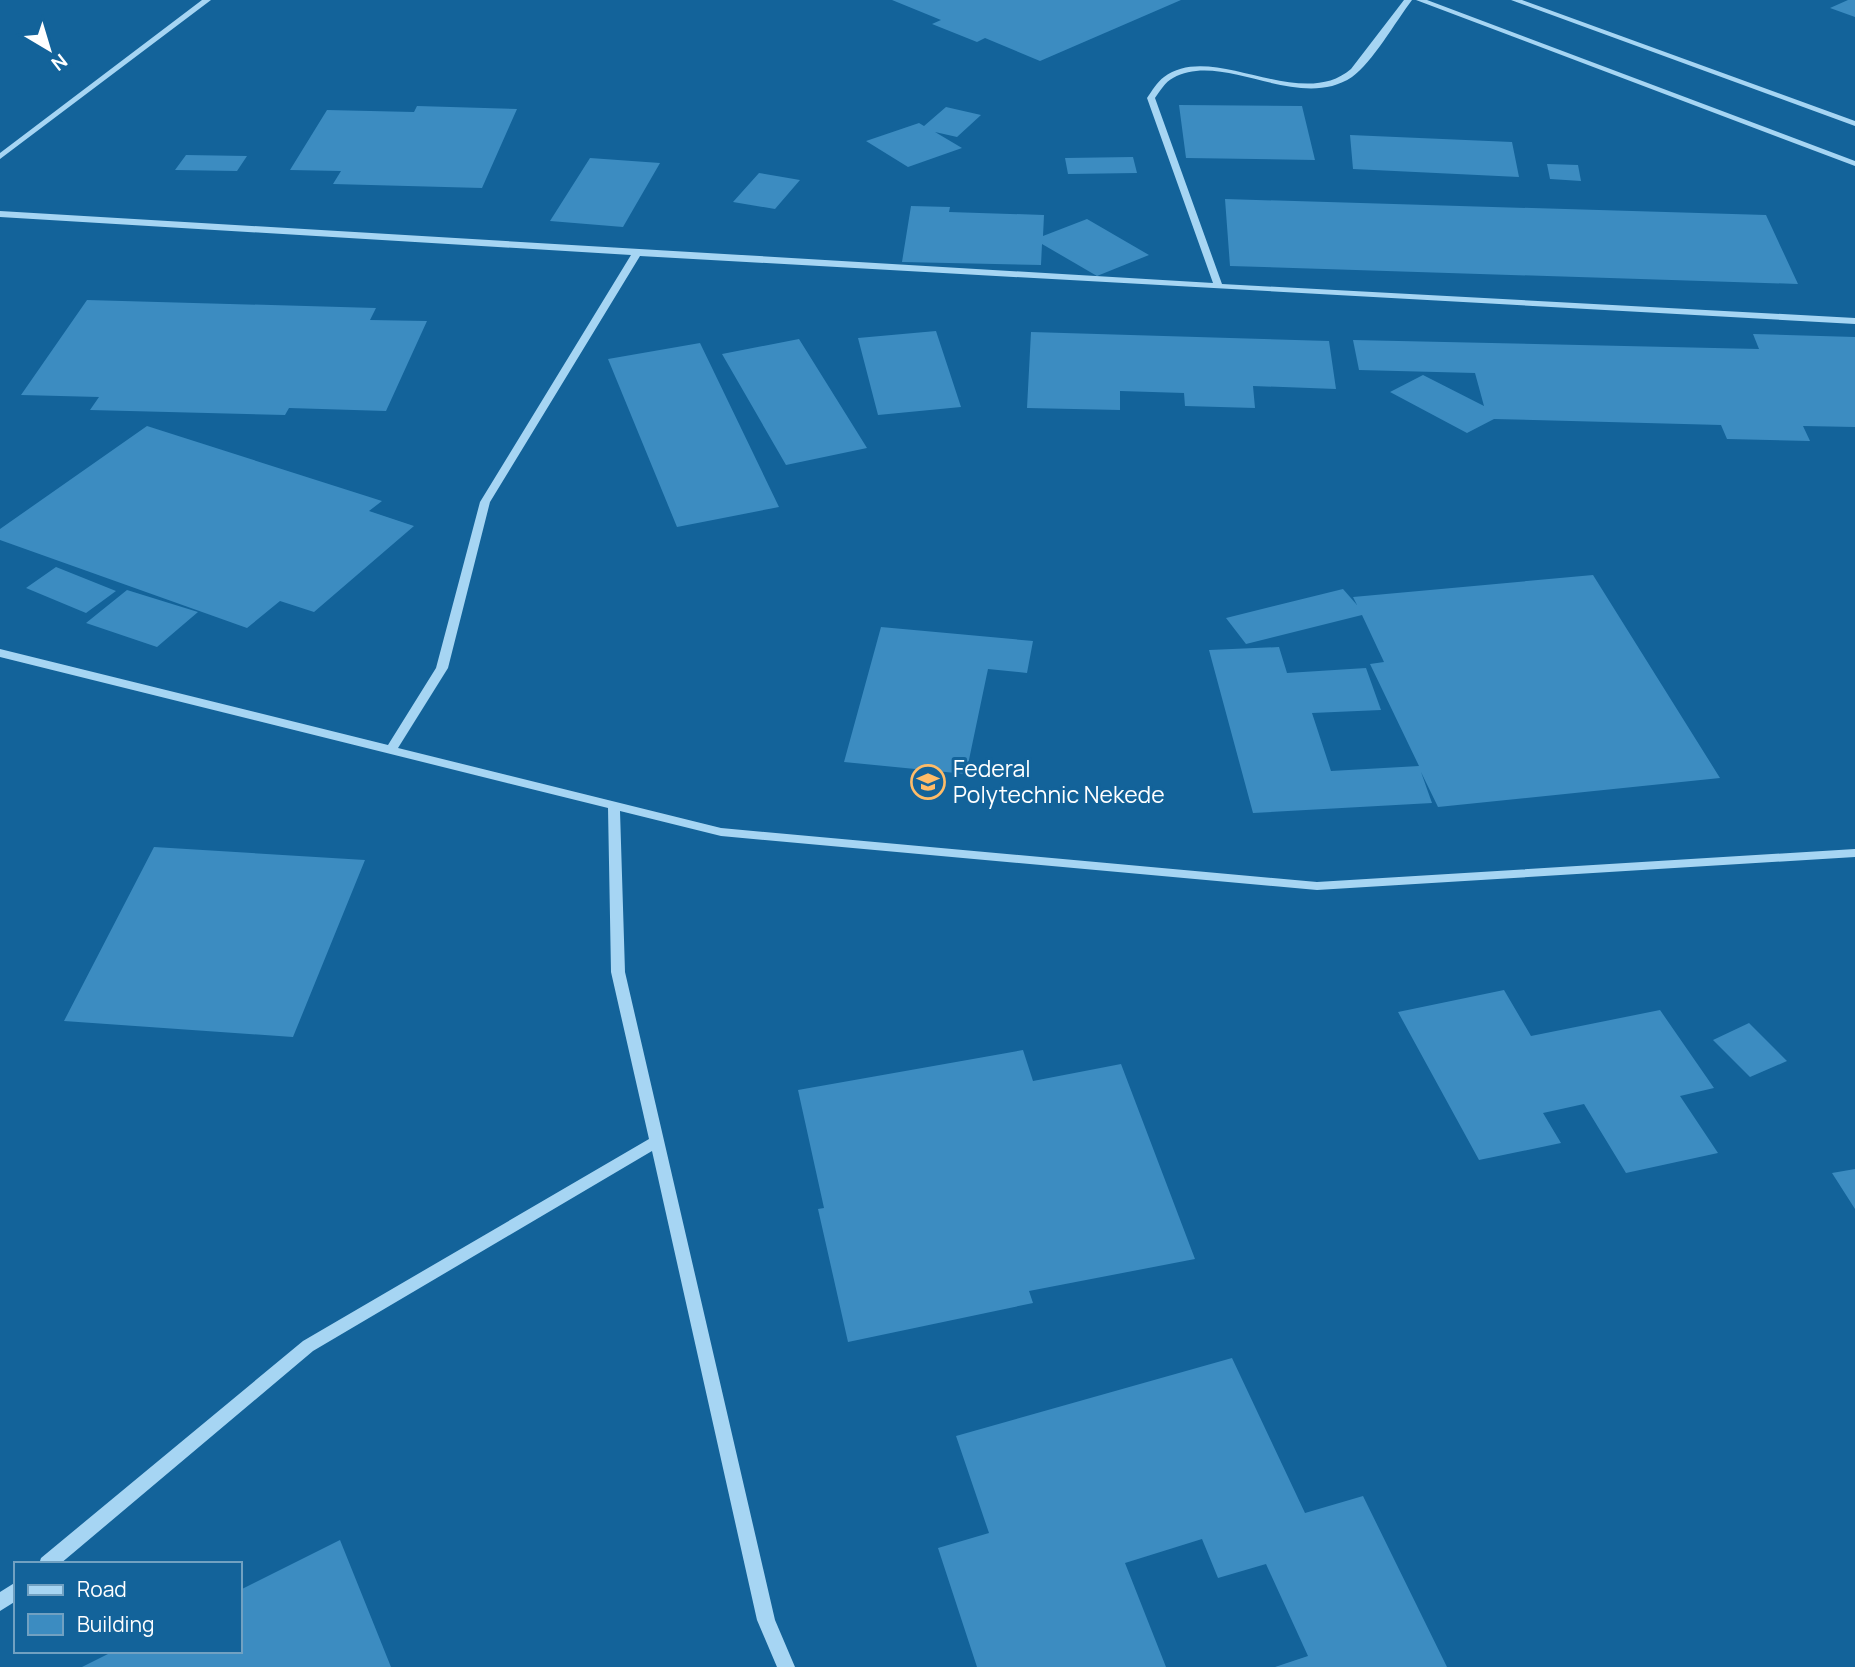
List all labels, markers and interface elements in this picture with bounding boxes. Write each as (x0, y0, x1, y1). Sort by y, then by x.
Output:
north arrow (14, 14, 84, 84)
text: N (46, 48, 73, 77)
place label: Federal Polytechnic Nekede (953, 752, 1165, 810)
school or university icon: Federal Polytechnic Nekede (909, 763, 947, 801)
legend (14, 1562, 242, 1653)
text: Road (77, 1575, 127, 1603)
text: Building (77, 1610, 154, 1638)

